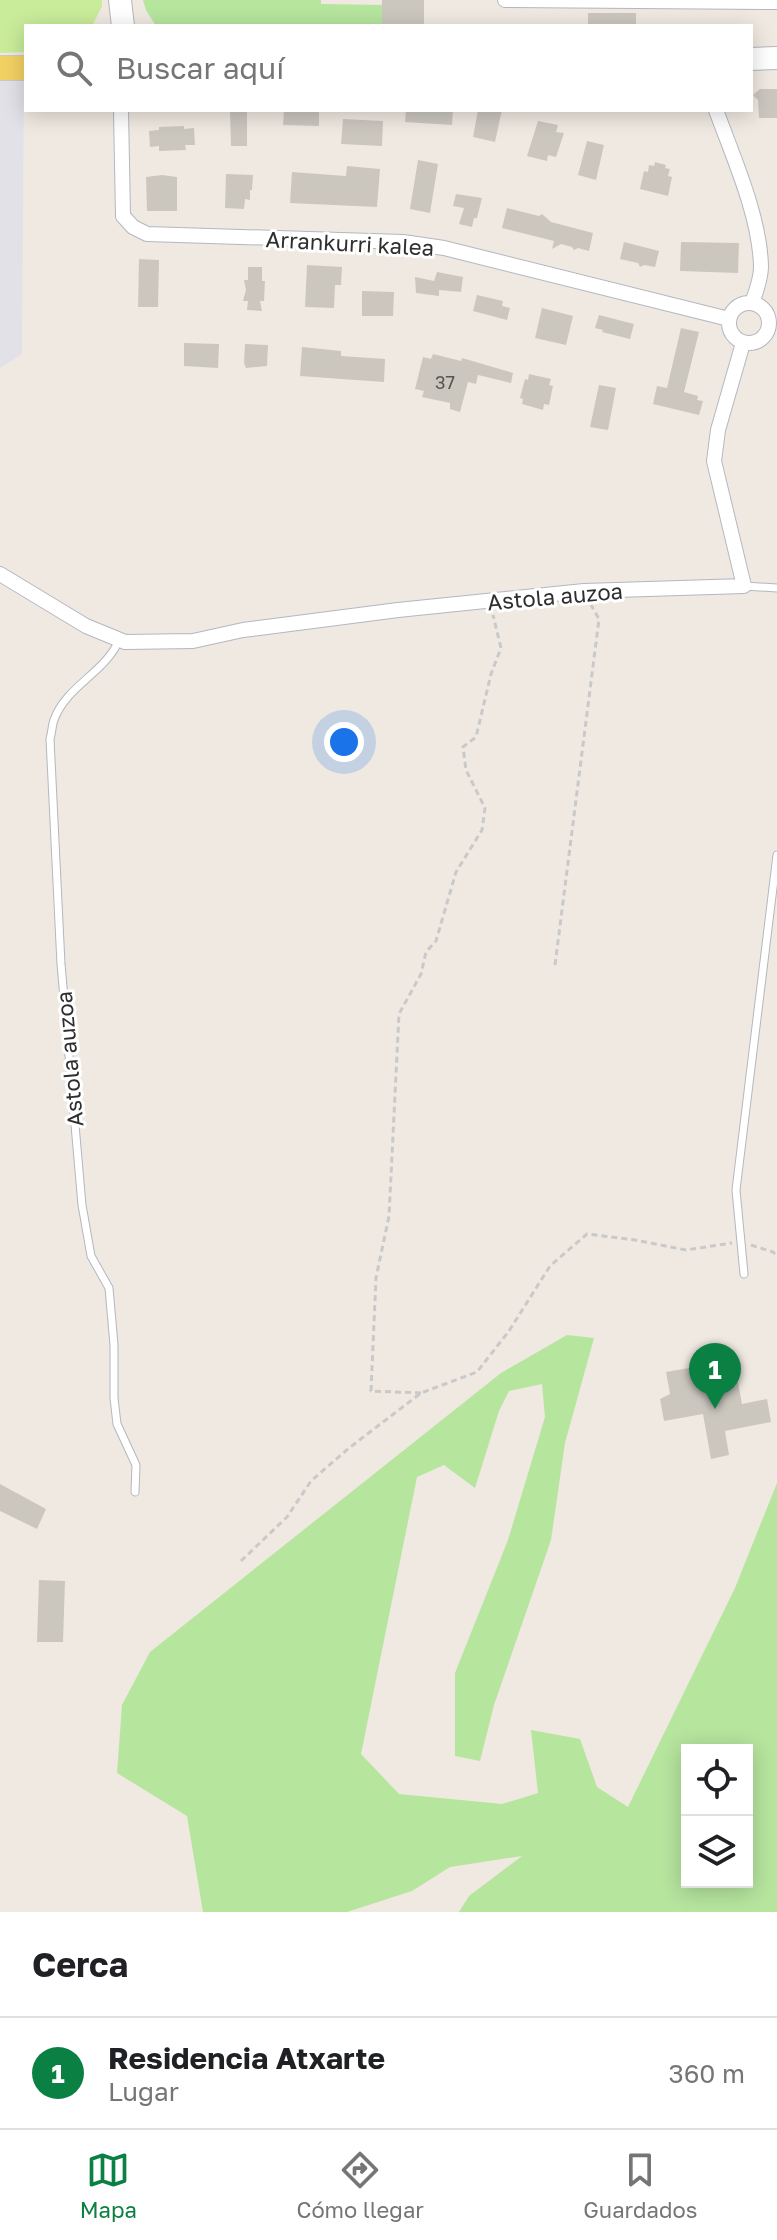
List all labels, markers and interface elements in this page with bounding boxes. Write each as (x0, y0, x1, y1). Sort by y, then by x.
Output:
search box (24, 24, 753, 112)
icon: search (52, 46, 96, 90)
text: Buscar aquí (116, 50, 284, 86)
street label: Arrankurri kalea (265, 225, 435, 261)
house number: 37 (435, 371, 455, 393)
street label: Astola auzoa (486, 577, 624, 615)
your location (324, 722, 364, 762)
street label: Astola auzoa (50, 990, 88, 1128)
pin: 1 (689, 1343, 741, 1409)
map controls (681, 1744, 753, 1888)
button: locate (681, 1744, 753, 1816)
button: layers (681, 1816, 753, 1888)
text: Cerca (32, 1944, 128, 1984)
text: Residencia Atxarte (108, 2040, 385, 2076)
text: 1 (51, 2058, 65, 2089)
text: 360 m (668, 2058, 745, 2089)
text: Lugar (108, 2076, 179, 2107)
tab: Mapa (80, 2148, 137, 2223)
tab: Cómo llegar (296, 2148, 424, 2223)
tab: Guardados (583, 2148, 697, 2223)

